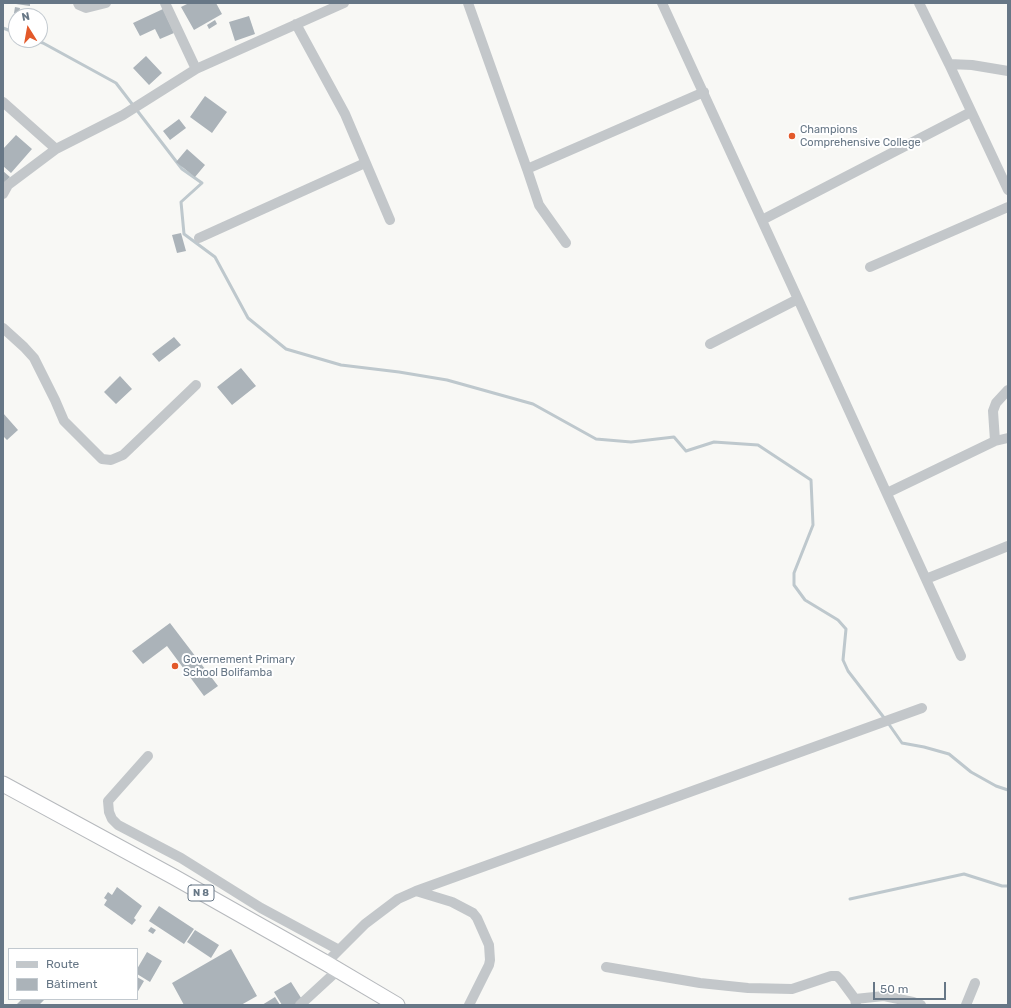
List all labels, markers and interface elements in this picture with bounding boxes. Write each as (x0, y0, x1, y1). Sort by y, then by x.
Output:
north arrow (8, 8, 48, 48)
text: N (21, 10, 31, 24)
place label: Champions Comprehensive College (800, 123, 921, 149)
marker: Champions Comprehensive College (787, 131, 797, 141)
place label: Governement Primary School Bolifamba (183, 653, 295, 679)
marker: Governement Primary School Bolifamba (170, 661, 180, 671)
road number: N 8 (188, 885, 214, 901)
legend (8, 948, 138, 1000)
text: Route (46, 957, 79, 971)
scale bar (875, 974, 948, 1000)
text: Bâtiment (46, 977, 97, 991)
text: 50 m (880, 982, 908, 996)

